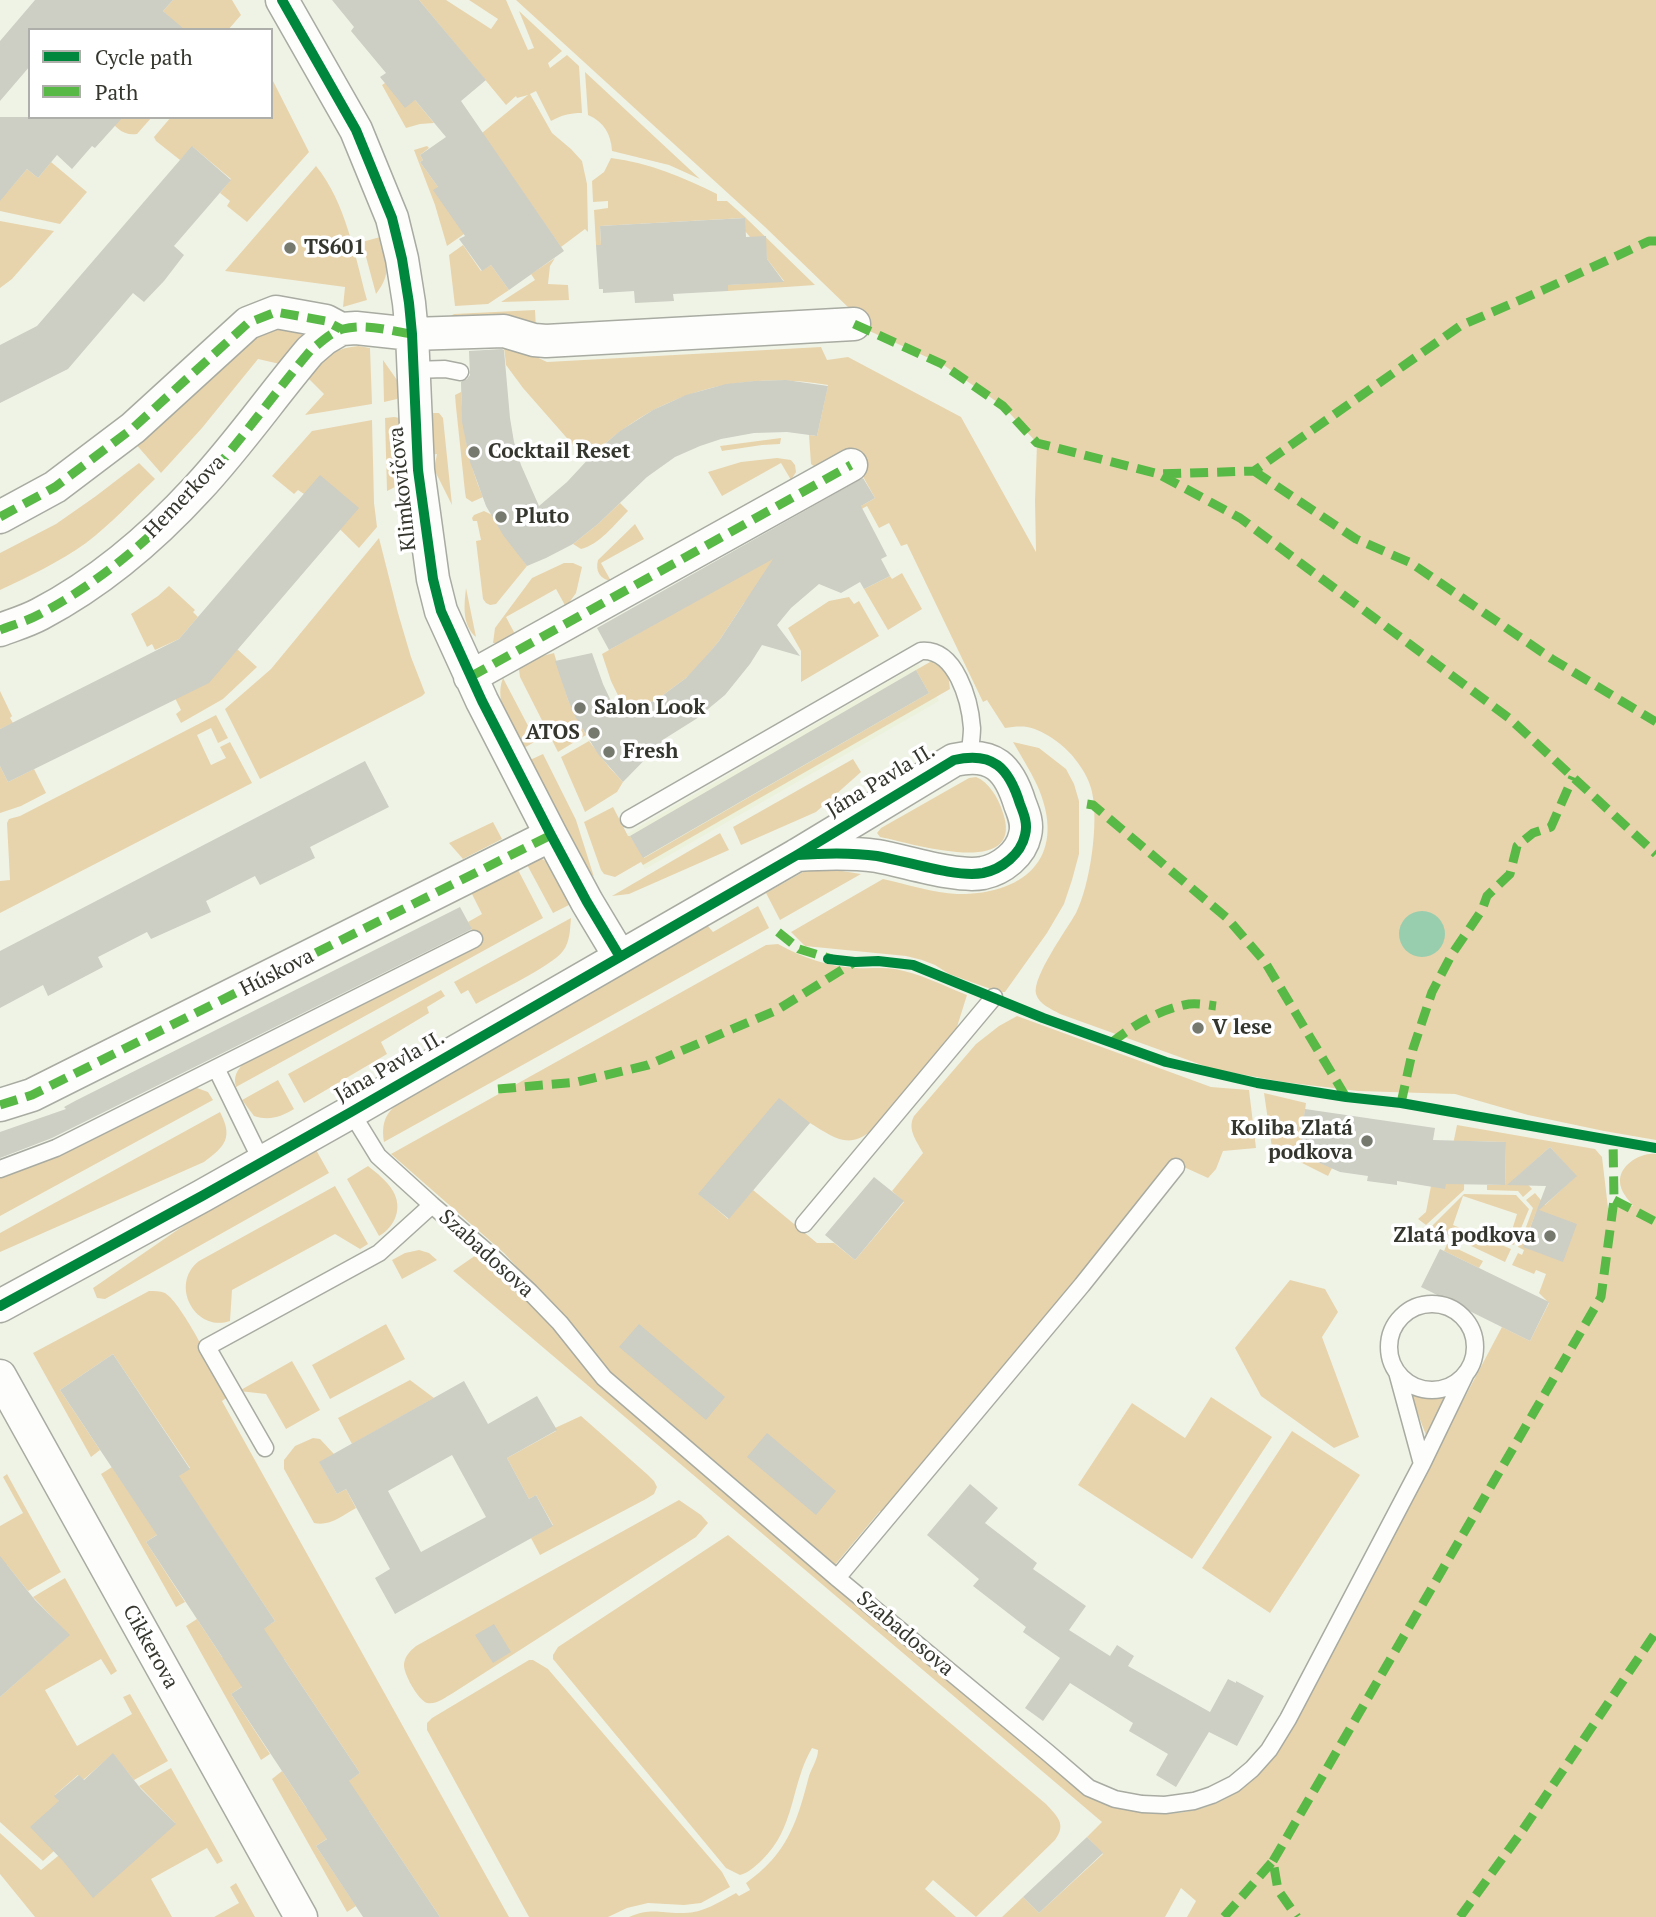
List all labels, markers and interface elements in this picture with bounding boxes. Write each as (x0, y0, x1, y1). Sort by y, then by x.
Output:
legend (28, 28, 273, 119)
text: Cycle path (95, 43, 193, 71)
text: Path (95, 78, 138, 106)
place label: TS601 (304, 235, 365, 261)
marker: TS601 (282, 240, 298, 256)
street label: Klimkovičova (384, 426, 422, 552)
place label: Cocktail Reset (488, 439, 630, 465)
marker: Cocktail Reset (466, 444, 482, 460)
street label: Hemerkova (139, 450, 231, 544)
place label: Pluto (515, 504, 569, 530)
marker: Pluto (493, 509, 509, 525)
place label: Salon Look (594, 695, 705, 721)
marker: Salon Look (572, 700, 588, 716)
place label: ATOS (525, 720, 580, 746)
marker: ATOS (586, 725, 602, 741)
place label: Fresh (623, 739, 678, 765)
street label: Jána Pavla II. (822, 739, 940, 823)
marker: Fresh (601, 744, 617, 760)
street label: Húskova (236, 944, 318, 1002)
place label: V lese (1212, 1015, 1272, 1041)
marker: V lese (1190, 1020, 1206, 1036)
street label: Jána Pavla II. (331, 1025, 449, 1109)
place label: Koliba Zlatá podkova (1231, 1116, 1353, 1166)
marker: Koliba Zlatá podkova (1359, 1133, 1375, 1149)
street label: Szabadosova (433, 1205, 539, 1303)
place label: Zlatá podkova (1393, 1223, 1536, 1249)
marker: Zlatá podkova (1542, 1228, 1558, 1244)
street label: Szabadosova (851, 1586, 959, 1682)
street label: Cikkerova (117, 1600, 183, 1694)

